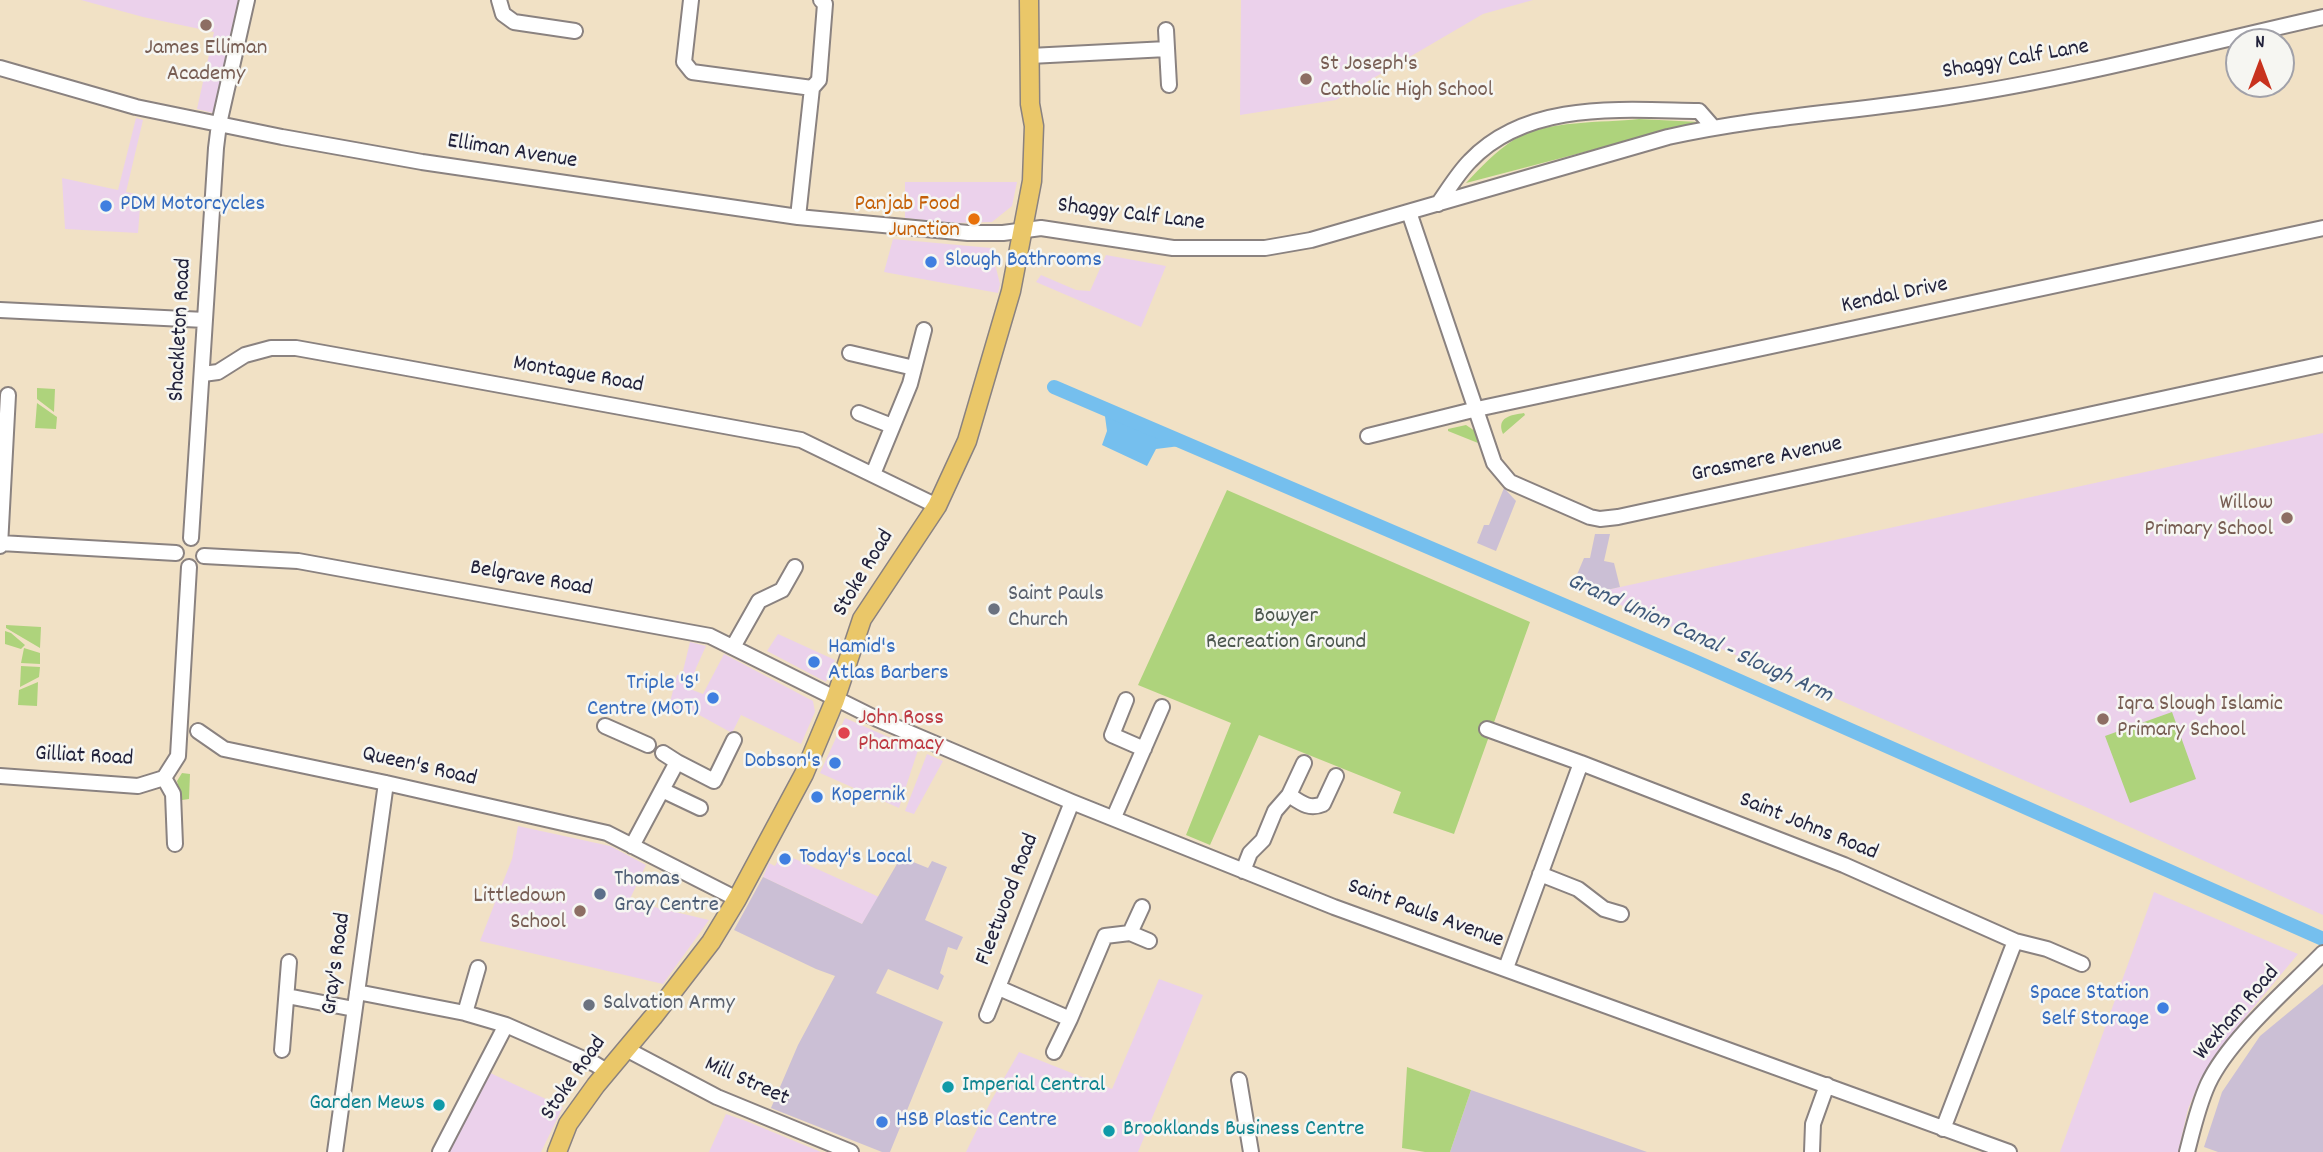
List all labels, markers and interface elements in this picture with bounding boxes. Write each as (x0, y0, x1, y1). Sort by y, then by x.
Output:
marker: James Elliman Academy (198, 17, 214, 33)
north arrow (2225, 28, 2295, 98)
text: N (2255, 30, 2265, 57)
street label: Shaggy Calf Lane (1941, 35, 2091, 87)
place label: James Elliman Academy (145, 36, 267, 90)
place label: St Joseph's Catholic High School (1320, 52, 1493, 106)
marker: St Joseph's Catholic High School (1298, 71, 1314, 87)
street label: Elliman Avenue (445, 129, 579, 177)
place label: PDM Motorcycles (120, 192, 265, 220)
place label: Panjab Food Junction (855, 192, 960, 246)
street label: Shaggy Calf Lane (1056, 193, 1206, 239)
marker: PDM Motorcycles (98, 198, 114, 214)
marker: Panjab Food Junction (966, 211, 982, 227)
place label: Slough Bathrooms (945, 248, 1102, 276)
marker: Slough Bathrooms (923, 254, 939, 270)
street label: Shackleton Road (164, 258, 200, 402)
street label: Kendal Drive (1839, 272, 1951, 322)
street label: Montague Road (511, 351, 645, 401)
street label: Grasmere Avenue (1689, 432, 1845, 490)
place label: Willow Primary School (2144, 491, 2273, 545)
marker: Willow Primary School (2279, 510, 2295, 526)
street label: Stoke Road (828, 525, 902, 623)
street label: Belgrave Road (468, 556, 594, 604)
water label: Grand Union Canal - Slough Arm (1562, 568, 1836, 712)
place label: Saint Pauls Church (1008, 582, 1104, 636)
marker: Saint Pauls Church (986, 601, 1002, 617)
park label: Bowyer Recreation Ground (1206, 604, 1366, 658)
place label: Hamid's Atlas Barbers (828, 635, 949, 689)
marker: Hamid's Atlas Barbers (806, 654, 822, 670)
place label: Triple 'S' Centre (MOT) (587, 671, 699, 725)
marker: Triple 'S' Centre (MOT) (705, 690, 721, 706)
place label: Iqra Slough Islamic Primary School (2117, 692, 2283, 746)
place label: John Ross Pharmacy (858, 706, 944, 760)
marker: Iqra Slough Islamic Primary School (2095, 711, 2111, 727)
marker: John Ross Pharmacy (836, 725, 852, 741)
street label: Queen's Road (359, 741, 479, 795)
street label: Gilliat Road (34, 742, 134, 774)
place label: Dobson's (744, 749, 821, 777)
marker: Dobson's (827, 755, 843, 771)
place label: Kopernik (831, 783, 905, 811)
street label: Saint Johns Road (1735, 788, 1881, 868)
marker: Kopernik (809, 789, 825, 805)
street label: Fleetwood Road (971, 830, 1047, 970)
place label: Today's Local (799, 845, 912, 873)
marker: Today's Local (777, 851, 793, 867)
place label: Thomas Gray Centre (614, 867, 719, 921)
street label: Saint Pauls Avenue (1343, 874, 1507, 956)
place label: Littledown School (473, 884, 566, 938)
marker: Thomas Gray Centre (592, 886, 608, 902)
marker: Littledown School (572, 903, 588, 919)
street label: Gray's Road (317, 911, 359, 1017)
street label: Wexham Road (2189, 961, 2287, 1067)
place label: Space Station Self Storage (2030, 981, 2149, 1035)
place label: Salvation Army (603, 991, 735, 1019)
marker: Salvation Army (581, 997, 597, 1013)
marker: Space Station Self Storage (2155, 1000, 2171, 1016)
street label: Stoke Road (536, 1031, 614, 1127)
street label: Mill Street (699, 1052, 793, 1114)
place label: Imperial Central (962, 1073, 1105, 1101)
marker: Imperial Central (940, 1079, 956, 1095)
place label: Garden Mews (309, 1091, 425, 1119)
marker: Garden Mews (431, 1097, 447, 1113)
place label: HSB Plastic Centre (896, 1108, 1057, 1136)
marker: HSB Plastic Centre (874, 1114, 890, 1130)
place label: Brooklands Business Centre (1123, 1117, 1364, 1145)
marker: Brooklands Business Centre (1101, 1123, 1117, 1139)

